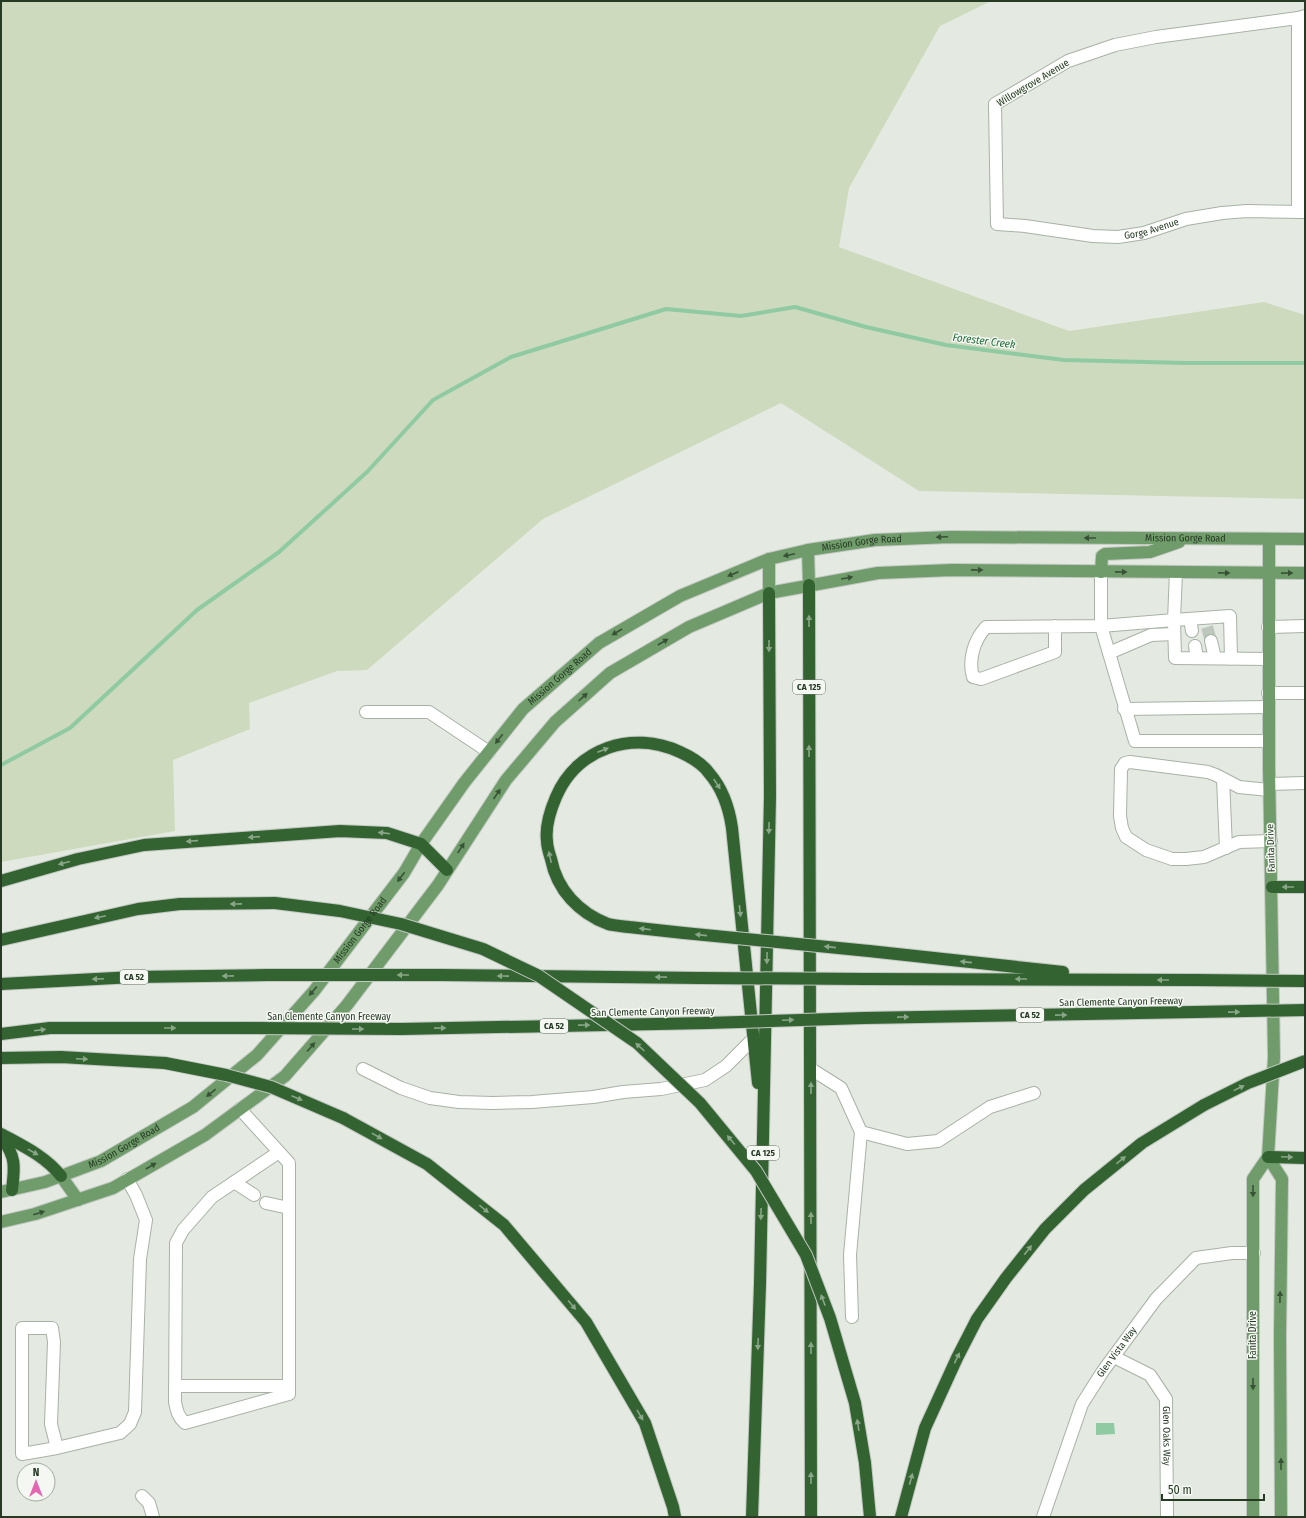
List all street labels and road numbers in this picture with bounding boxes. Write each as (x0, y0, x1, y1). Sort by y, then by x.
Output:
street label: Willowgrove Avenue (995, 57, 1071, 109)
street label: Gorge Avenue (1123, 216, 1180, 242)
street label: Mission Gorge Road (1145, 532, 1226, 545)
street label: Mission Gorge Road (821, 533, 902, 554)
street label: Mission Gorge Road (526, 646, 594, 708)
road number: CA 125 (793, 680, 825, 694)
street label: Fanita Drive (1264, 824, 1278, 872)
street label: Mission Gorge Road (331, 895, 389, 966)
road number: CA 52 (120, 970, 148, 984)
street label: San Clemente Canyon Freeway (1059, 995, 1183, 1009)
street label: San Clemente Canyon Freeway (591, 1005, 715, 1019)
road number: CA 52 (1016, 1008, 1044, 1022)
street label: San Clemente Canyon Freeway (267, 1011, 391, 1023)
road number: CA 52 (540, 1019, 568, 1033)
street label: Mission Gorge Road (87, 1122, 162, 1171)
road number: CA 125 (747, 1146, 779, 1160)
street label: Fanita Drive (1247, 1311, 1259, 1359)
street label: Glen Vista Way (1094, 1324, 1140, 1380)
street label: Glen Oaks Way (1160, 1406, 1173, 1466)

